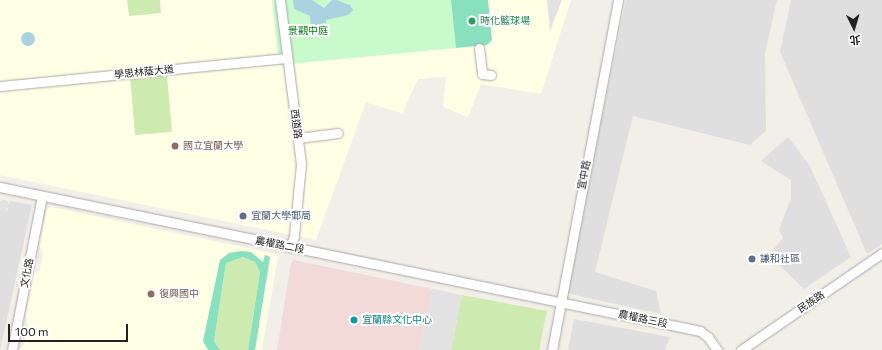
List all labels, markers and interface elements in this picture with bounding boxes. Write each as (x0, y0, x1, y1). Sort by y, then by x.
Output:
north arrow (834, 8, 874, 48)
place label: 時化籃球場 (480, 15, 530, 27)
marker: 時化籃球場 (467, 16, 477, 26)
park label: 景觀中庭 (288, 25, 328, 37)
text: 北 (849, 33, 861, 47)
street label: 學思林蔭大道 (114, 63, 174, 81)
street label: 西道路 (288, 108, 304, 140)
place label: 國立宜蘭大學 (183, 140, 243, 152)
marker: 國立宜蘭大學 (170, 141, 180, 151)
street label: 宜中路 (575, 159, 593, 191)
place label: 宜蘭大學郵局 (251, 210, 311, 222)
marker: 宜蘭大學郵局 (238, 211, 248, 221)
street label: 農權路二段 (254, 234, 306, 256)
place label: 謙和社區 (760, 253, 800, 265)
marker: 謙和社區 (747, 254, 757, 264)
street label: 文化路 (18, 257, 36, 289)
place label: 復興國中 (159, 288, 199, 300)
marker: 復興國中 (146, 289, 156, 299)
street label: 民族路 (795, 289, 827, 315)
street label: 農權路三段 (617, 308, 669, 330)
place label: 宜蘭縣文化中心 (362, 314, 432, 326)
marker: 宜蘭縣文化中心 (349, 315, 359, 325)
scale bar (10, 316, 130, 342)
text: 100 m (15, 324, 49, 338)

